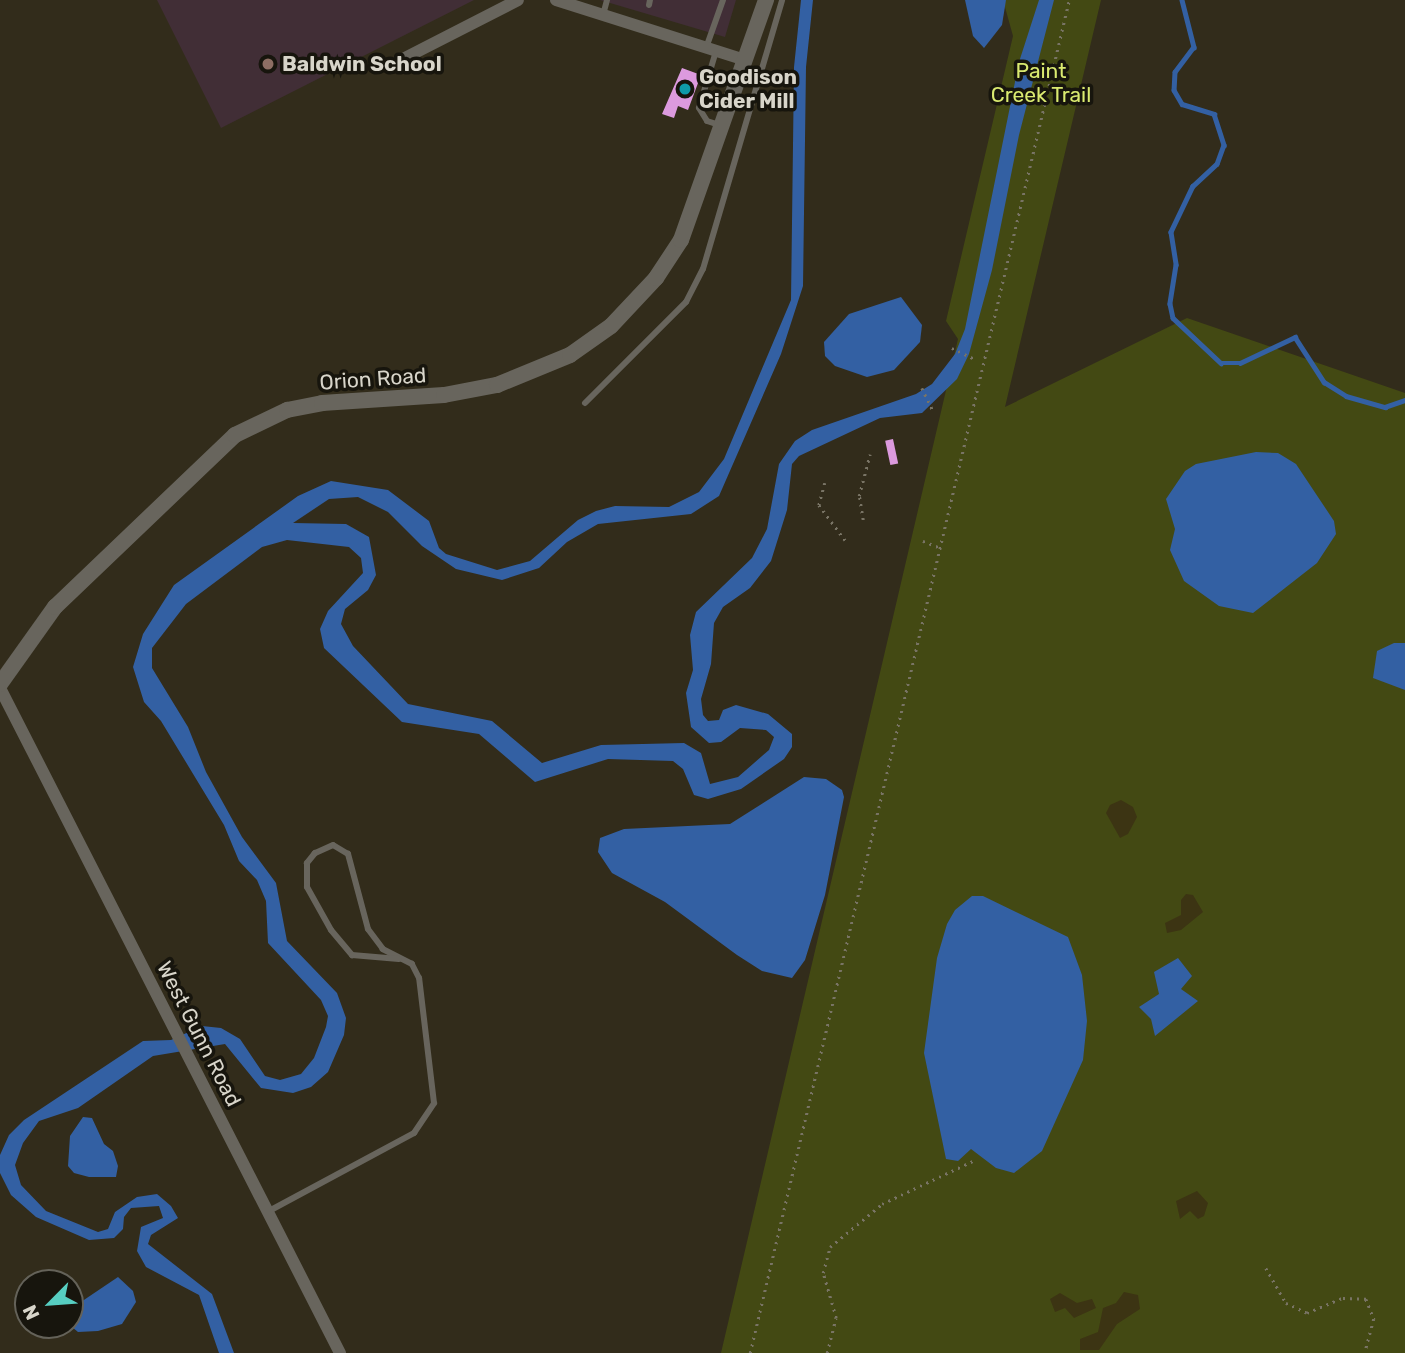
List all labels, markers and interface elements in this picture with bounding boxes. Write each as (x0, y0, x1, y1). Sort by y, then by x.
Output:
place label: Baldwin School (282, 51, 442, 77)
marker: Baldwin School (260, 56, 276, 72)
park label: Paint Creek Trail (990, 58, 1092, 108)
place label: Goodison Cider Mill (699, 64, 797, 114)
marker: Goodison Cider Mill (677, 81, 693, 97)
street label: Orion Road (319, 363, 427, 395)
street label: West Gunn Road (152, 957, 246, 1111)
north arrow (14, 1269, 84, 1339)
text: N (18, 1301, 45, 1323)

